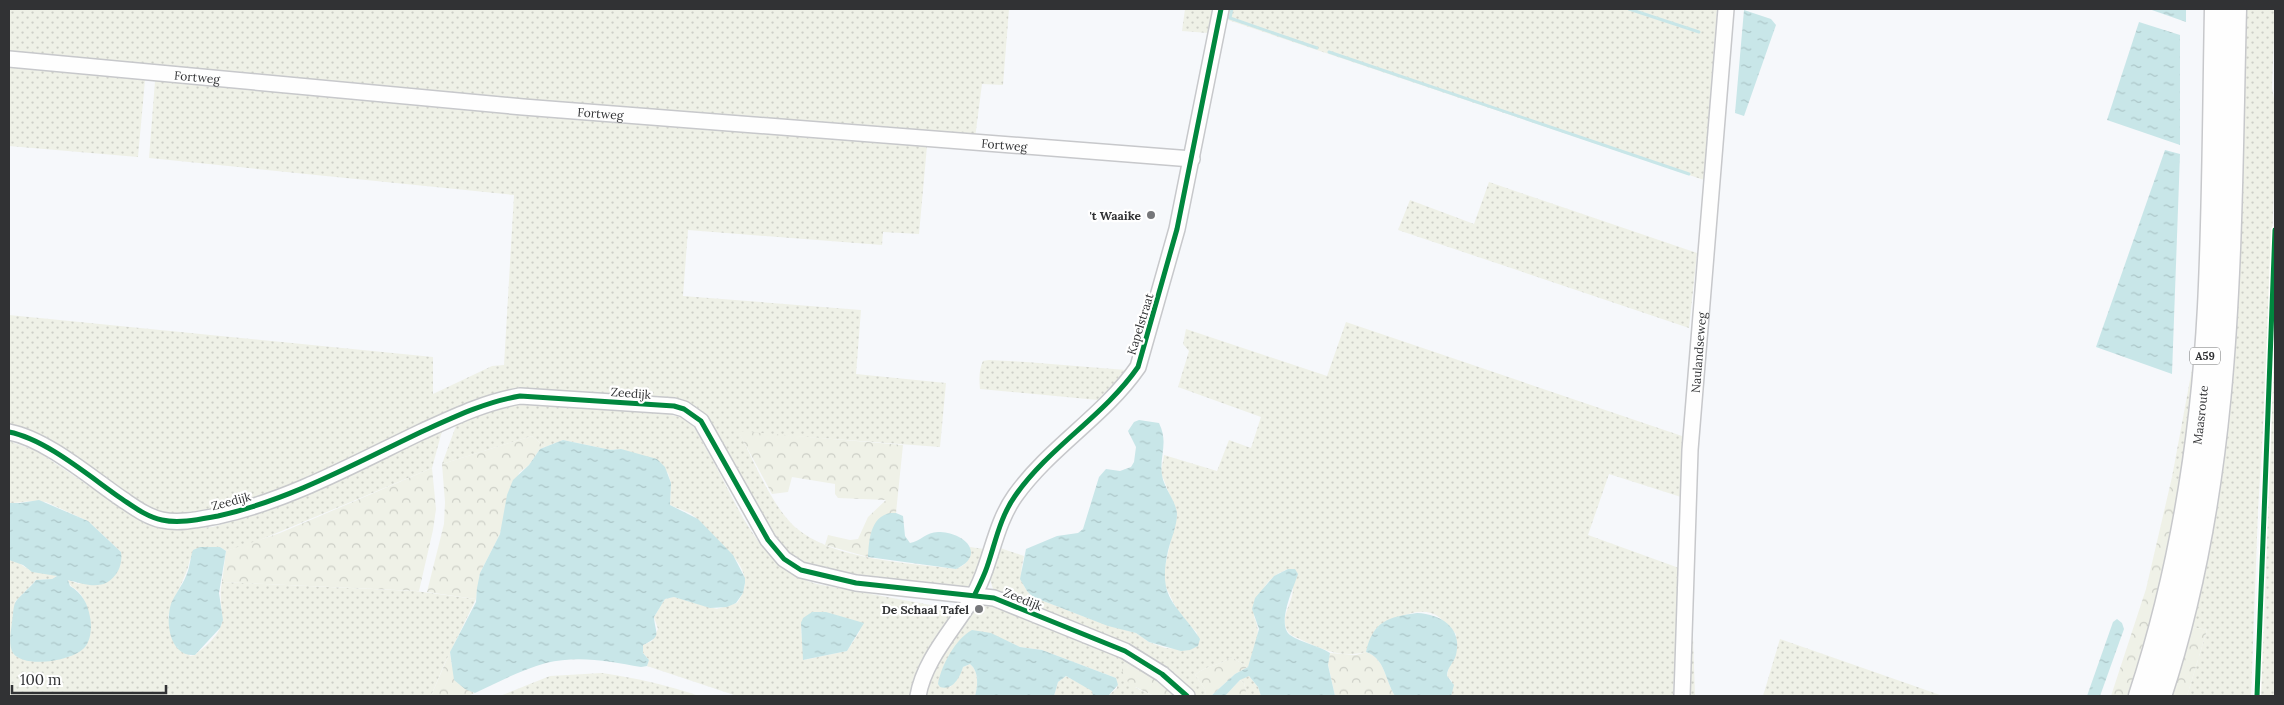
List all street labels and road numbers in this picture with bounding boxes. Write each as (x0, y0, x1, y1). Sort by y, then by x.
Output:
street label: Fortweg (173, 67, 221, 86)
street label: Fortweg (577, 104, 625, 122)
street label: Fortweg (981, 135, 1028, 154)
street label: Kapelstraat (1124, 291, 1157, 357)
street label: Naulandseweg (1687, 311, 1709, 393)
road number: A59 (2190, 348, 2220, 364)
street label: Zeedijk (610, 384, 652, 402)
street label: Maasroute (2189, 384, 2211, 445)
street label: Zeedijk (210, 488, 253, 513)
street label: Zeedijk (1001, 584, 1045, 614)

